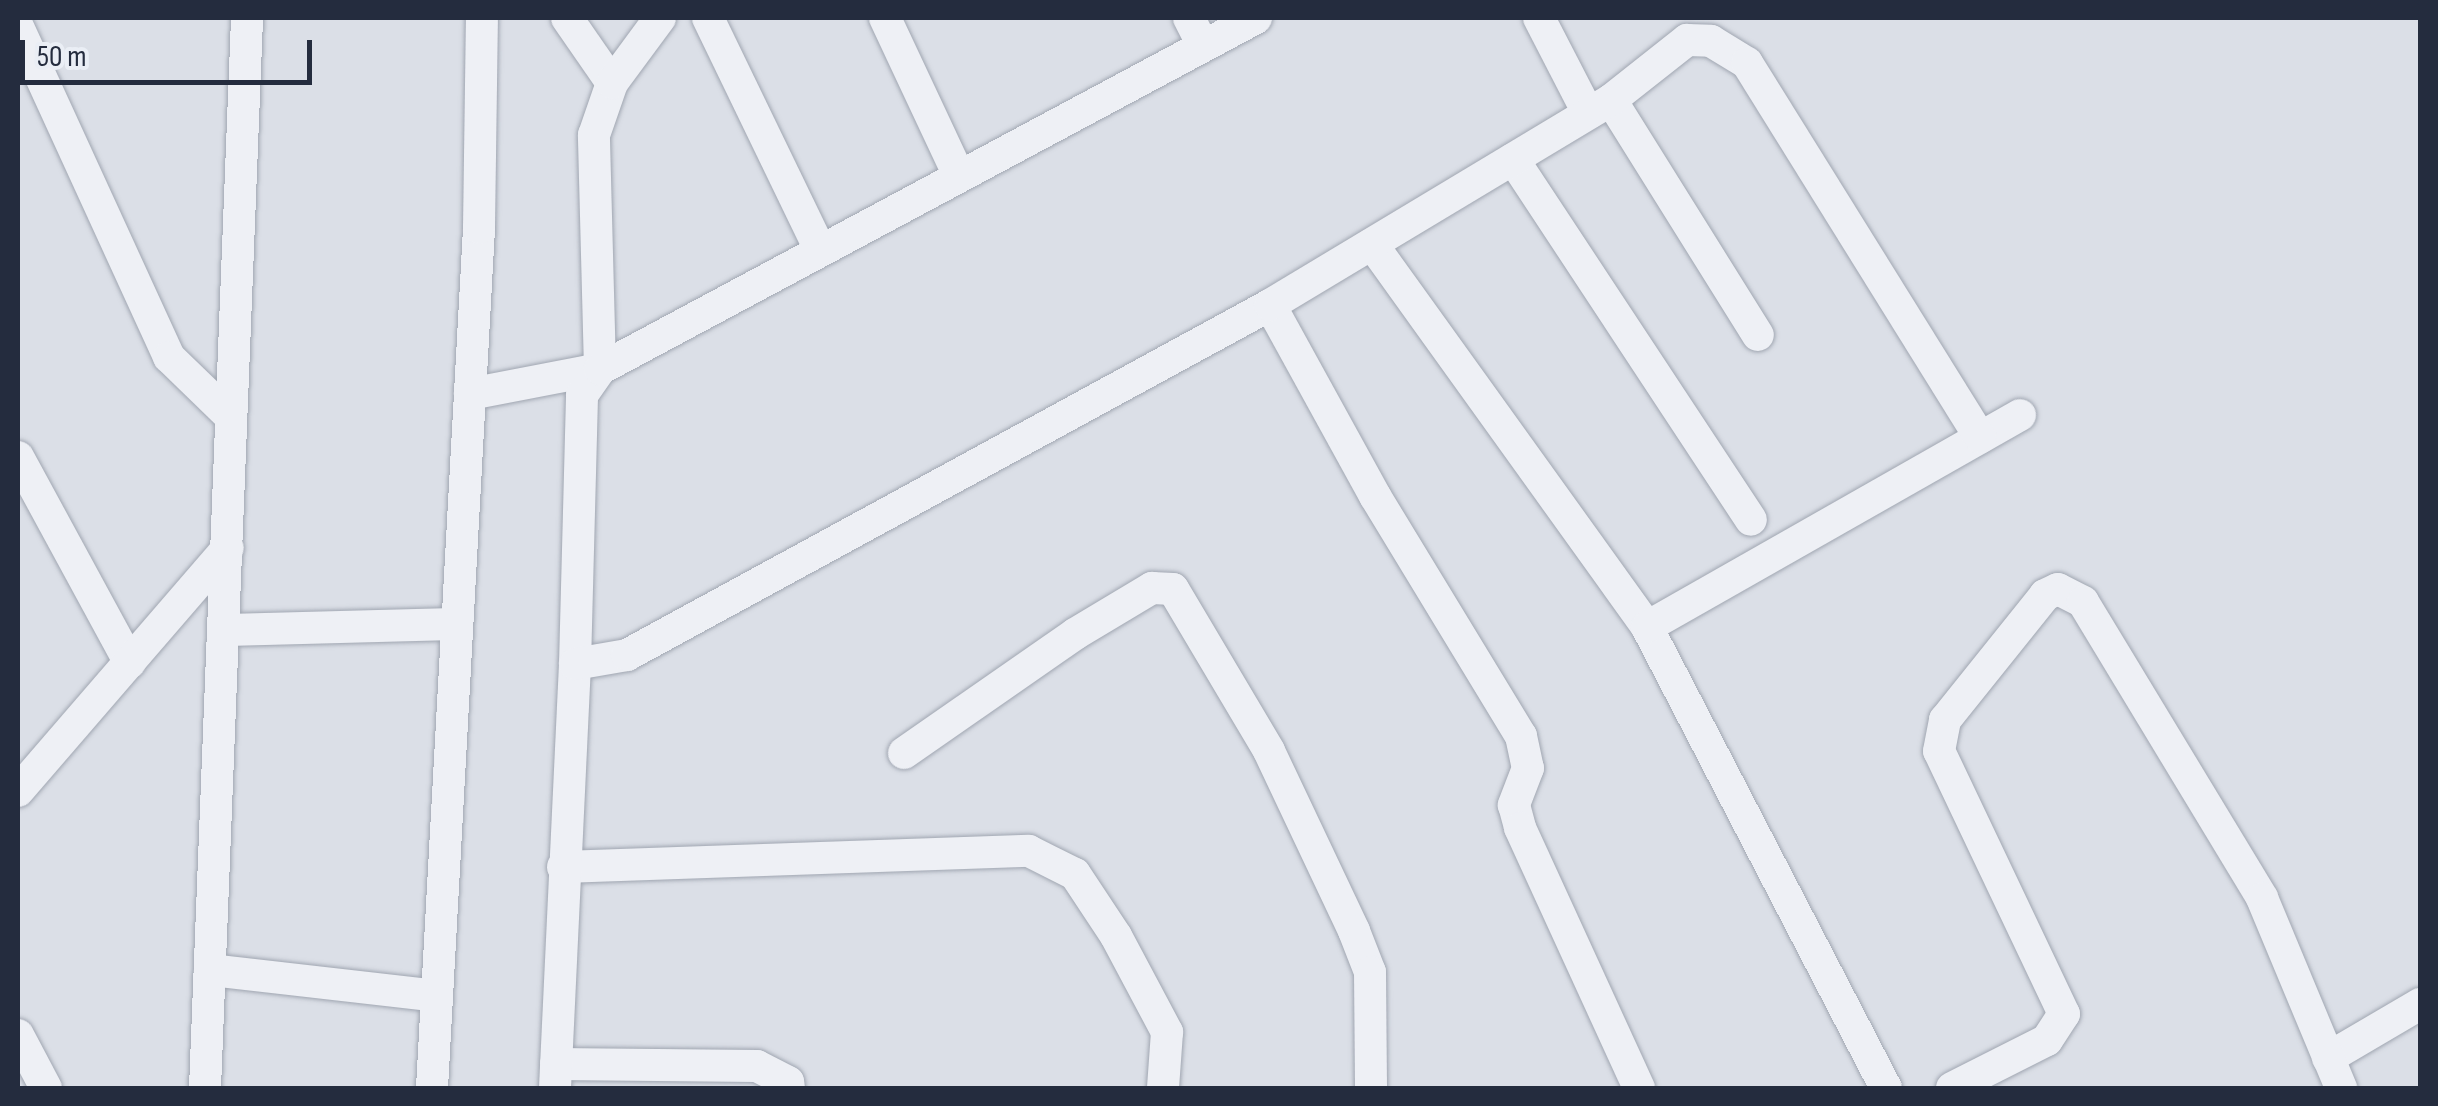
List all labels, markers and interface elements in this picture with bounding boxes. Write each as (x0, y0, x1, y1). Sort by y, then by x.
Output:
scale bar (25, 20, 318, 82)
text: 50 m (37, 39, 86, 75)

